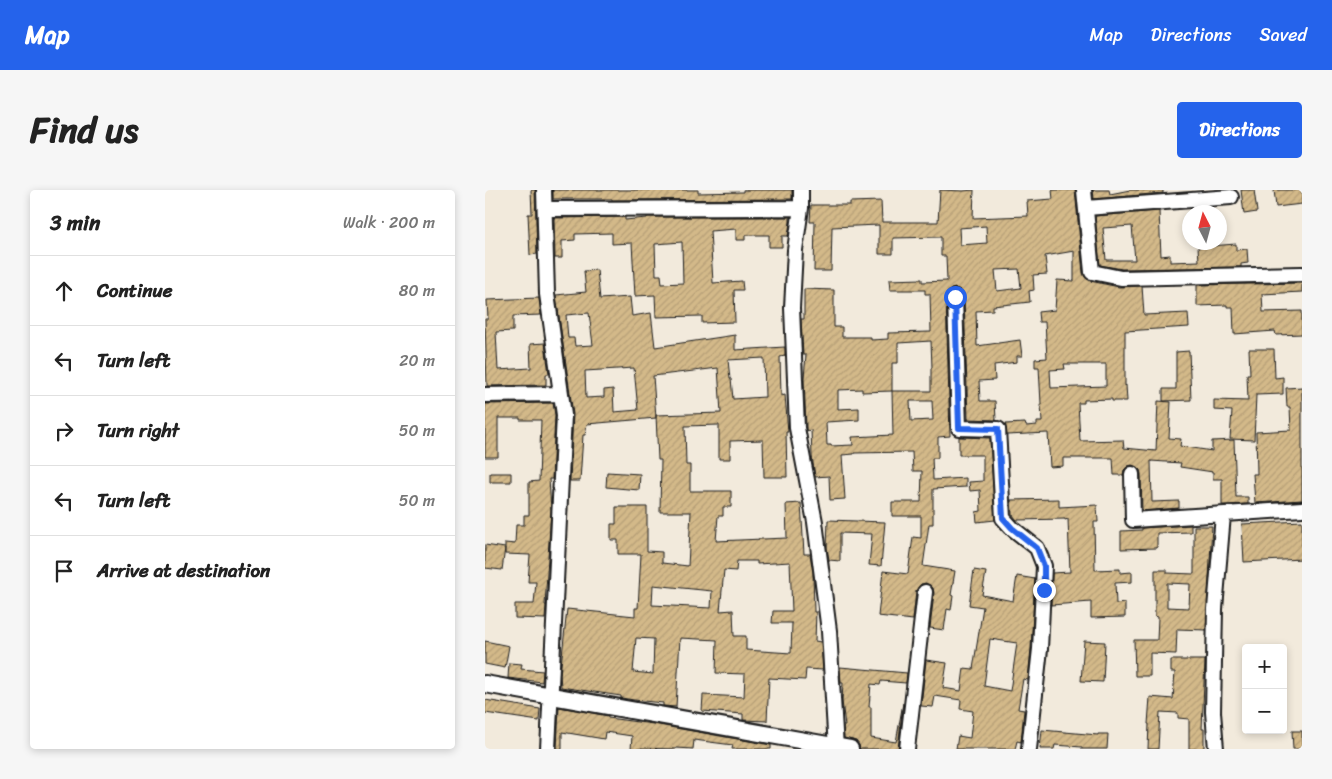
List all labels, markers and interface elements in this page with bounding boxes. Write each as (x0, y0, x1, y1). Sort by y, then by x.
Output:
text: Map (25, 14, 69, 56)
text: Map (1090, 19, 1123, 51)
text: Directions (1151, 19, 1232, 51)
text: Saved (1260, 19, 1307, 51)
text: Find us (30, 99, 138, 161)
button: Directions (1177, 102, 1302, 158)
text: 3 min (50, 204, 100, 242)
north arrow (1182, 205, 1227, 250)
text: Walk · 200 m (343, 208, 435, 237)
text: Continue (97, 274, 173, 307)
text: 80 m (399, 276, 435, 305)
icon: ahead (50, 277, 78, 305)
route start (944, 286, 967, 309)
text: Turn left (97, 344, 170, 377)
text: 20 m (399, 346, 435, 375)
icon: left (50, 347, 78, 375)
text: Turn right (97, 414, 179, 447)
text: 50 m (399, 416, 435, 445)
icon: right (50, 417, 78, 445)
text: Turn left (97, 484, 170, 517)
text: 50 m (399, 486, 435, 515)
icon: left (50, 487, 78, 515)
text: Arrive at destination (97, 554, 270, 587)
icon: arrive (50, 557, 78, 585)
route end (1033, 579, 1056, 602)
map controls (1242, 644, 1287, 734)
button: + (1242, 644, 1287, 689)
button: − (1242, 689, 1287, 734)

